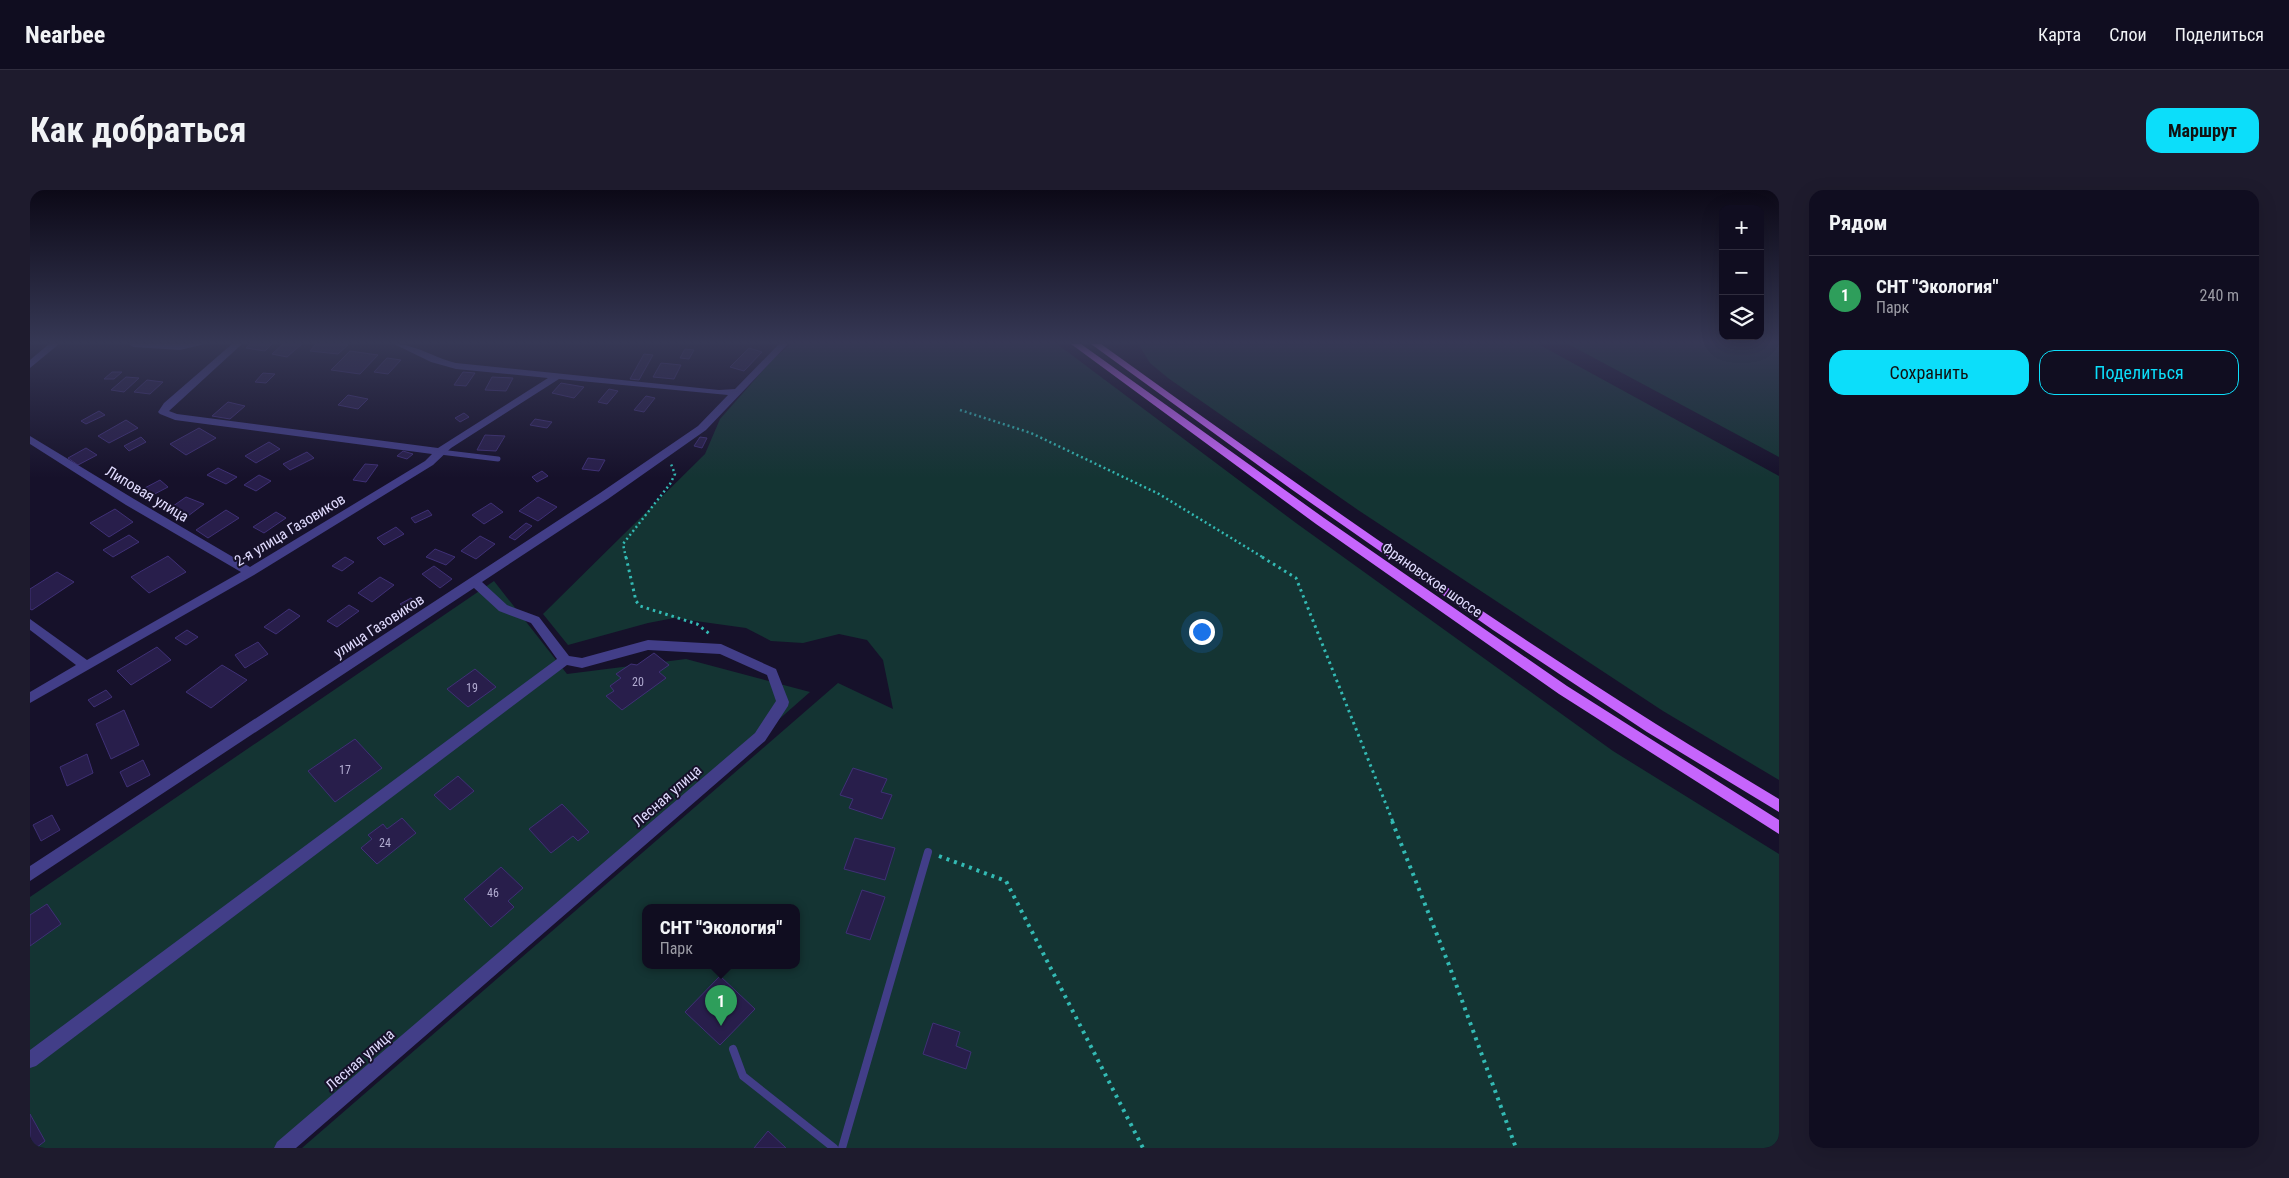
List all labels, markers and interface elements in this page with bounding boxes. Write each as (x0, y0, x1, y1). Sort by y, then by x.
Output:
text: Nearbee (25, 21, 105, 49)
text: Карта (2038, 24, 2081, 45)
text: Слои (2109, 24, 2147, 45)
text: Поделиться (2175, 24, 2264, 45)
button: Маршрут (2146, 108, 2259, 153)
text: Как добраться (30, 110, 246, 151)
map controls (1719, 205, 1764, 340)
button: + (1719, 205, 1764, 250)
text: Рядом (1829, 211, 1888, 235)
button: − (1719, 250, 1764, 295)
text: СНТ "Экология" (1876, 275, 1999, 298)
text: 1 (1841, 286, 1849, 305)
text: 240 m (2200, 286, 2239, 305)
button: layers (1719, 295, 1764, 340)
text: Парк (1876, 298, 1909, 317)
button: Сохранить (1829, 350, 2029, 395)
button: Поделиться (2039, 350, 2239, 395)
street label: Липовая улица (102, 462, 192, 526)
street label: 2-я улица Газовиков (231, 490, 349, 570)
street label: Фряновское шоссе (1378, 539, 1486, 621)
street label: улица Газовиков (330, 590, 428, 662)
your location (1189, 619, 1215, 645)
house number: 20 (632, 675, 644, 689)
house number: 19 (466, 681, 478, 695)
street label: Лесная улица (629, 761, 705, 831)
house number: 17 (339, 763, 351, 777)
house number: 24 (379, 836, 391, 850)
house number: 46 (487, 886, 499, 900)
popup (642, 904, 800, 969)
text: СНТ "Экология" (660, 916, 782, 939)
text: Парк (660, 939, 693, 958)
pin: 1 (705, 985, 737, 1026)
street label: Лесная улица (322, 1025, 398, 1095)

